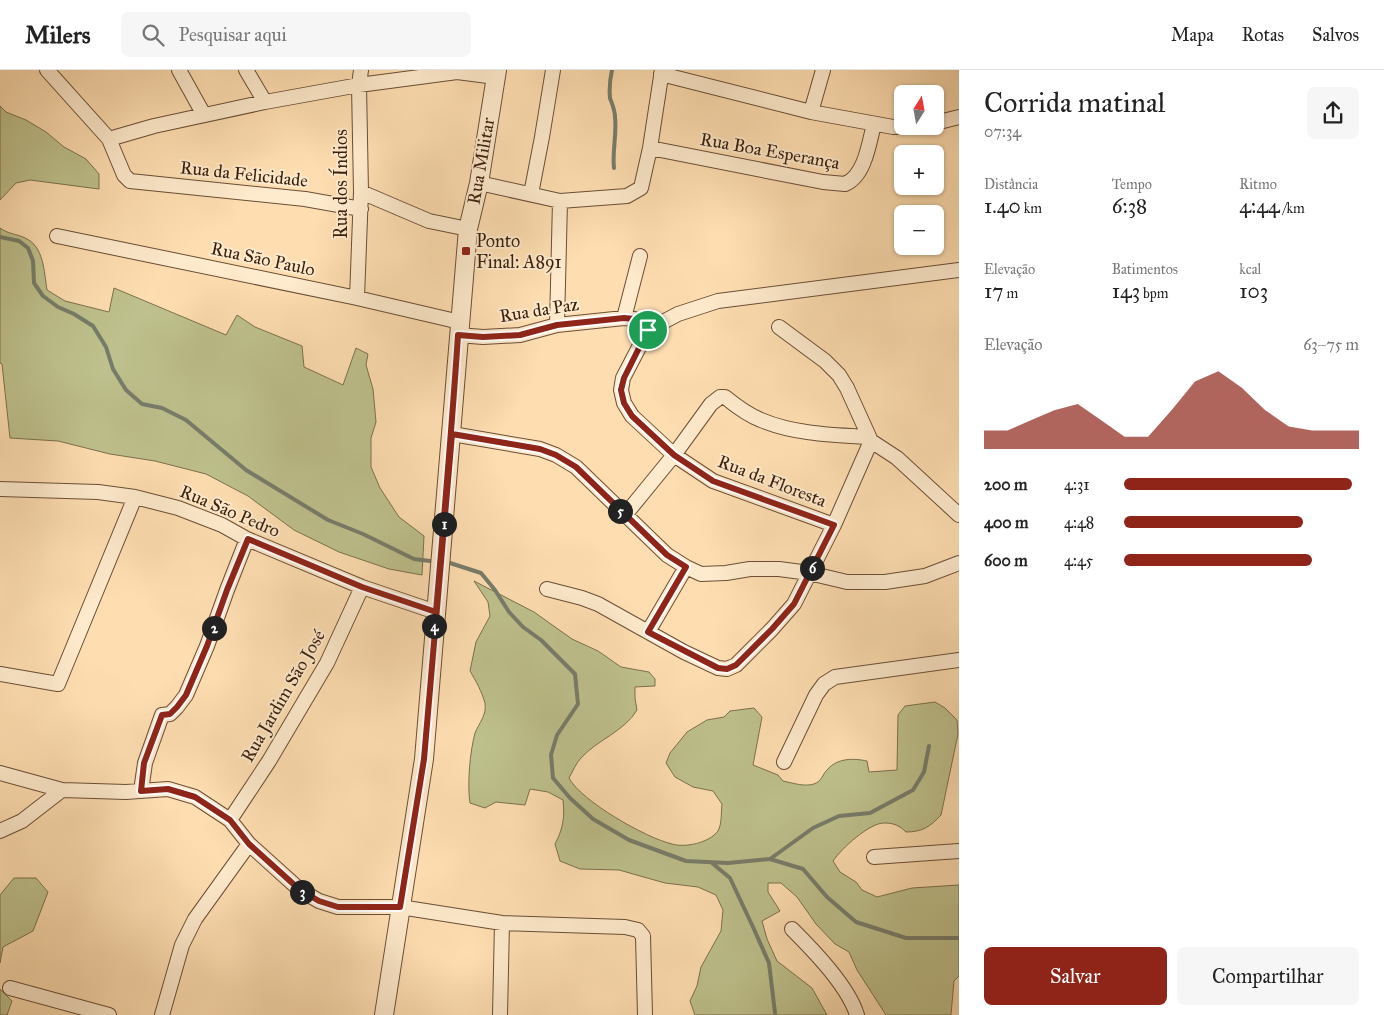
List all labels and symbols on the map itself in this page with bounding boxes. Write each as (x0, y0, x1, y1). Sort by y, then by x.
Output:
north arrow (894, 85, 944, 135)
street label: Rua Militar (463, 116, 499, 206)
street label: Rua Boa Esperança (698, 128, 842, 174)
street label: Rua dos Índios (328, 129, 352, 239)
street label: Rua da Felicidade (179, 156, 309, 192)
place label: Ponto Final: A891 (476, 230, 562, 273)
street label: Rua São Paulo (209, 237, 317, 281)
marker: Ponto Final: A891 (460, 245, 472, 257)
street label: Rua da Paz (498, 293, 580, 327)
pin (627, 309, 669, 351)
street label: Rua da Floresta (715, 450, 830, 512)
street label: Rua São Pedro (177, 480, 283, 542)
pin: 5 (608, 498, 632, 524)
pin: 1 (432, 512, 456, 536)
pin: 6 (800, 556, 824, 580)
pin: 4 (422, 614, 446, 638)
pin: 2 (202, 616, 226, 640)
street label: Rua Jardim São José (236, 626, 331, 766)
pin: 3 (290, 880, 314, 904)

